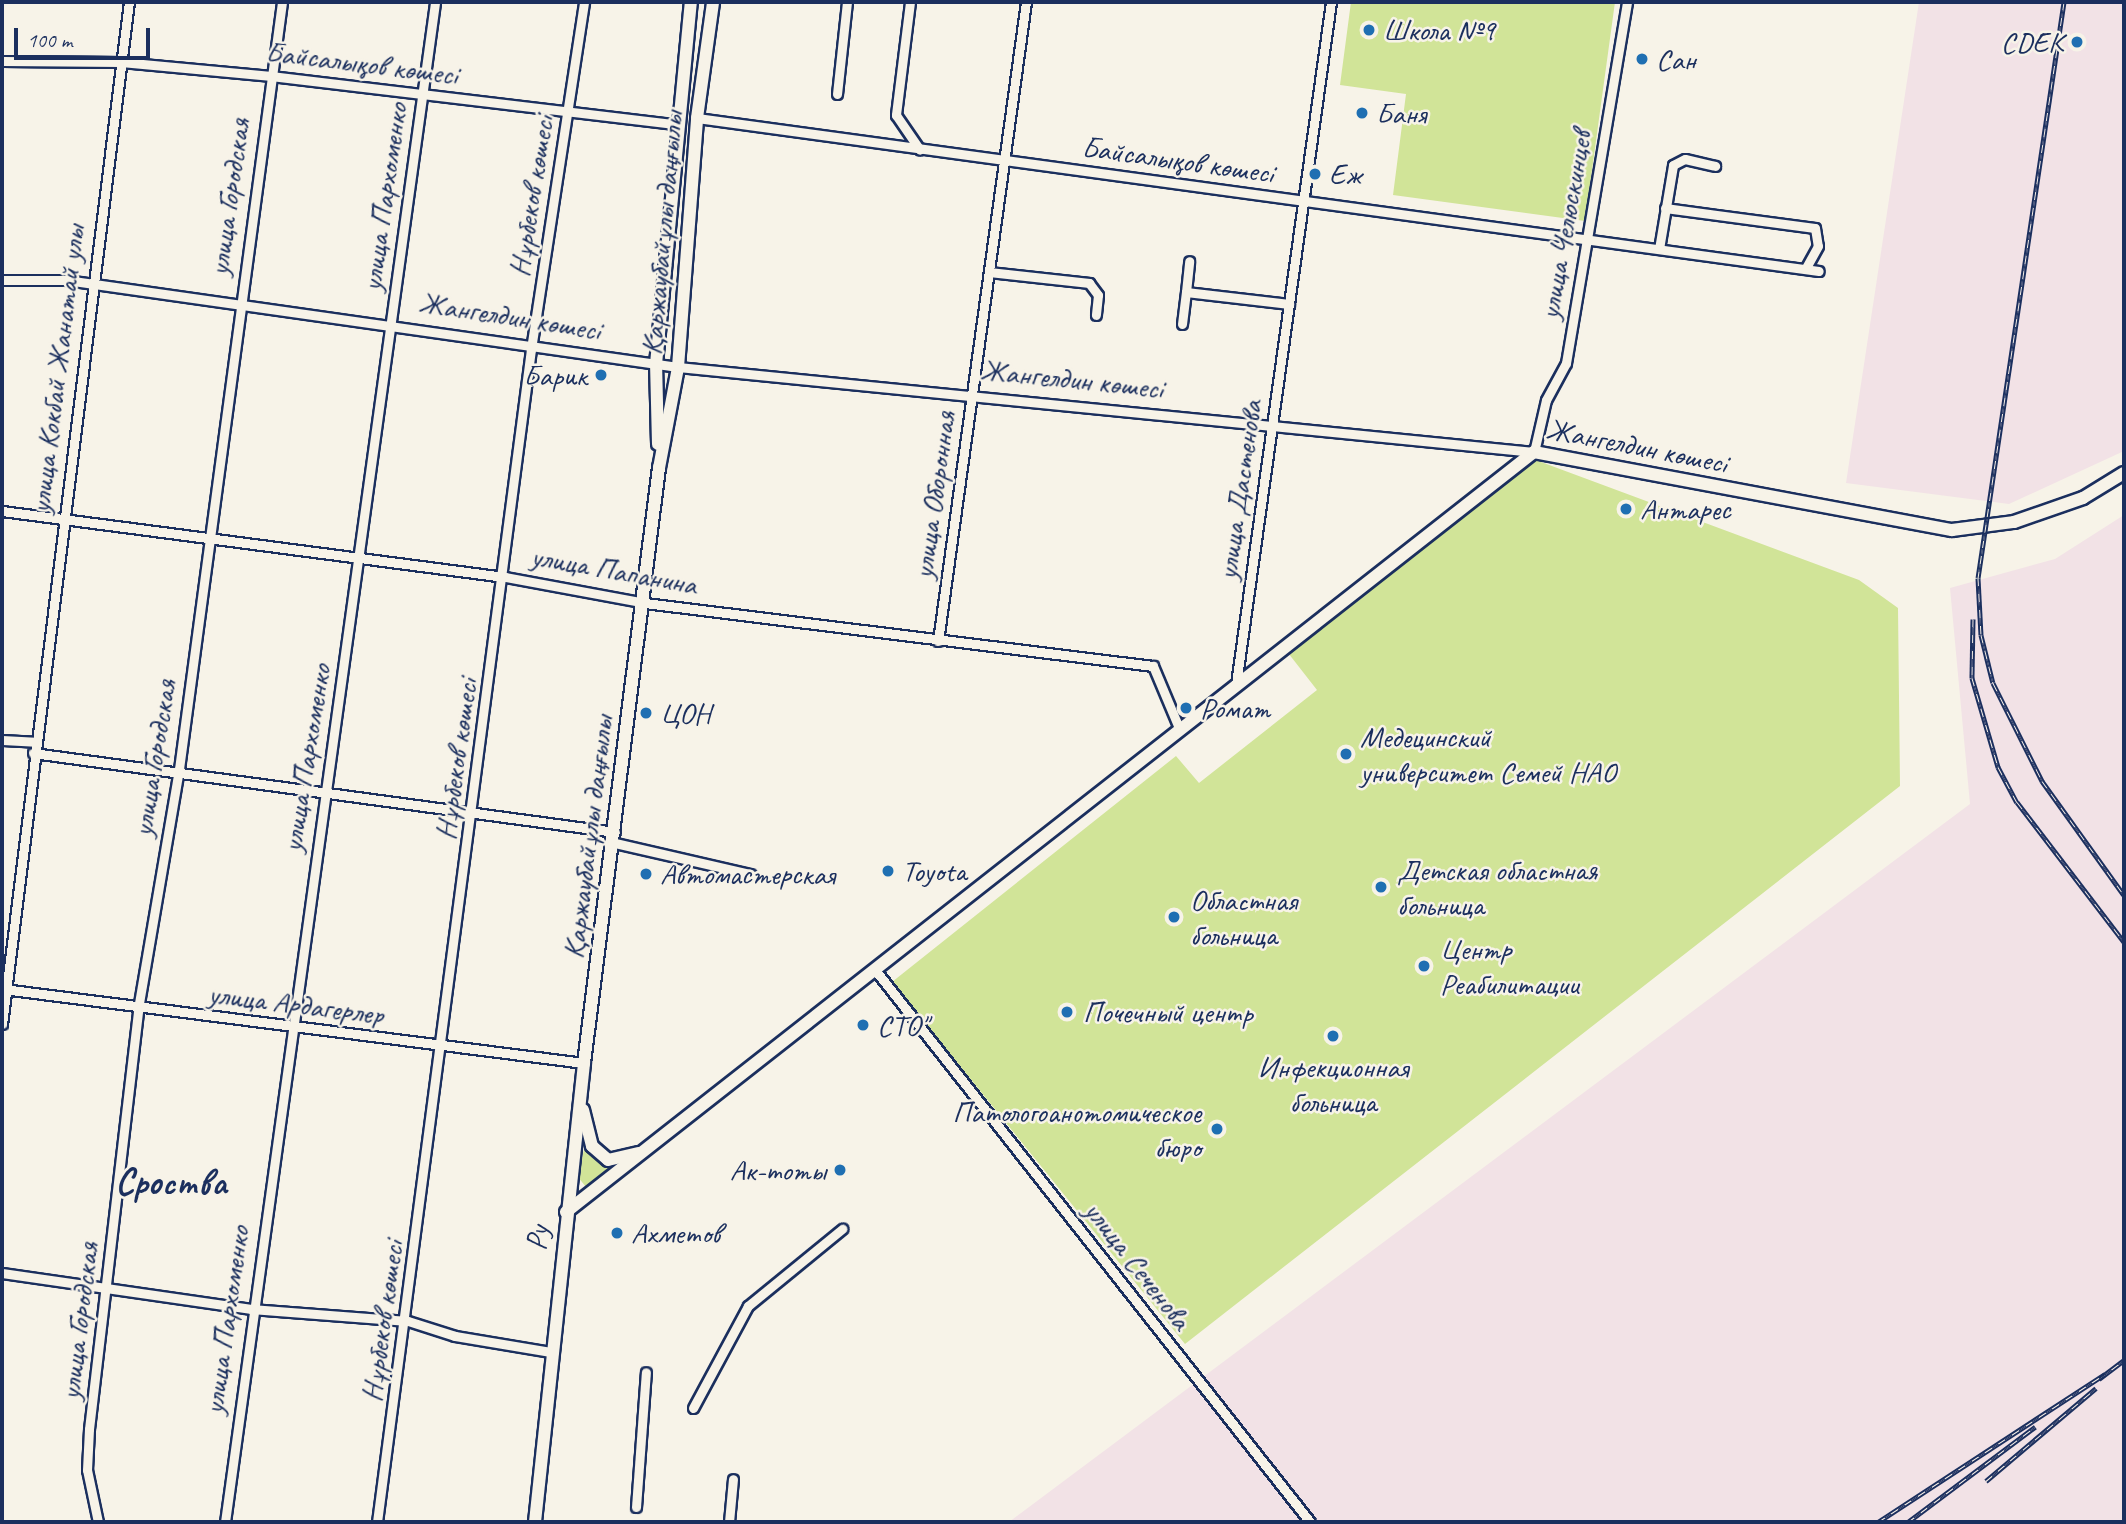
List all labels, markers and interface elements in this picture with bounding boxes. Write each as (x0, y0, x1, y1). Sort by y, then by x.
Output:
place label: Школа №9 (1383, 12, 1495, 48)
scale bar (18, 14, 154, 58)
marker: Школа №9 (1361, 22, 1377, 38)
place label: CDEK (2001, 24, 2063, 60)
text: 100 m (27, 27, 72, 53)
street label: Байсалықов көшесі (264, 33, 460, 93)
marker: CDEK (2069, 34, 2085, 50)
place label: Сан (1656, 41, 1696, 77)
marker: Сан (1634, 51, 1650, 67)
place label: Баня (1376, 95, 1426, 131)
street label: улица Пархоменко (353, 102, 415, 292)
marker: Баня (1354, 105, 1370, 121)
street label: Қаржаубайұлы даңғылы (633, 110, 691, 356)
street label: Нұрбеков көшесі (500, 113, 562, 279)
street label: улица Городская (200, 116, 258, 278)
street label: улица Челюскинцев (1531, 128, 1599, 322)
street label: Байсалықов көшесі (1080, 129, 1276, 191)
place label: Еж (1329, 156, 1362, 192)
marker: Еж (1307, 166, 1323, 182)
street label: улица Кокбай Жанатай улы (22, 224, 92, 514)
street label: Жангелдин көшесі (416, 284, 604, 348)
street label: Жангелдин көшесі (979, 351, 1165, 407)
place label: Барик (523, 357, 587, 393)
marker: Барик (593, 367, 609, 383)
street label: улица Дастенова (1208, 397, 1270, 583)
street label: улица Оборонная (904, 409, 964, 581)
street label: Жангелдин көшесі (1543, 411, 1731, 481)
place label: Антарес (1640, 491, 1731, 527)
marker: Антарес (1618, 501, 1634, 517)
street label: улица Папанина (528, 538, 700, 602)
street label: улица Пархоменко (274, 663, 338, 853)
street label: Нұрбеков көшесі (427, 676, 485, 842)
street label: улица Городская (124, 677, 184, 839)
place label: Ромат (1200, 690, 1270, 726)
place label: ЦОН (660, 695, 711, 731)
marker: Ромат (1178, 700, 1194, 716)
marker: ЦОН (638, 705, 654, 721)
street label: Қаржаубайұлы даңғылы (555, 713, 621, 961)
place label: Медецинский университет Семей НАО (1360, 719, 1616, 790)
marker: Медецинский университет Семей НАО (1338, 746, 1354, 762)
place label: Детская областная больница (1397, 852, 1597, 922)
place label: Toyota (902, 853, 966, 889)
place label: Автомастерская (660, 856, 835, 892)
marker: Toyota (880, 863, 896, 879)
marker: Автомастерская (638, 866, 654, 882)
marker: Детская областная больница (1371, 877, 1391, 897)
place label: Областная больница (1190, 882, 1297, 953)
marker: Областная больница (1164, 907, 1184, 927)
place label: Центр Реабилитации (1440, 931, 1579, 1002)
marker: Центр Реабилитации (1414, 956, 1434, 976)
street label: улица Ардагерлер (208, 976, 384, 1032)
place label: Почечный центр (1083, 994, 1253, 1030)
marker: Почечный центр (1057, 1002, 1077, 1022)
place label: СТО" (877, 1007, 927, 1043)
marker: СТО" (855, 1017, 871, 1033)
marker: Инфекционная больница (1323, 1026, 1343, 1046)
place label: Инфекционная больница (1258, 1049, 1408, 1120)
place label: Патологоанотомическое бюро (953, 1094, 1201, 1164)
marker: Патологоанотомическое бюро (1207, 1119, 1227, 1139)
place label: Ак-тоты (730, 1152, 826, 1188)
district label: Сроства (115, 1160, 227, 1204)
marker: Ак-тоты (832, 1162, 848, 1178)
street label: улица Сеченова (1077, 1193, 1199, 1337)
place label: Ахметов (631, 1215, 720, 1251)
street label: Ру (518, 1224, 556, 1252)
street label: улица Пархоменко (195, 1225, 257, 1415)
marker: Ахметов (609, 1225, 625, 1241)
street label: Нұрбеков көшесі (353, 1238, 411, 1404)
street label: улица Городская (52, 1240, 106, 1402)

